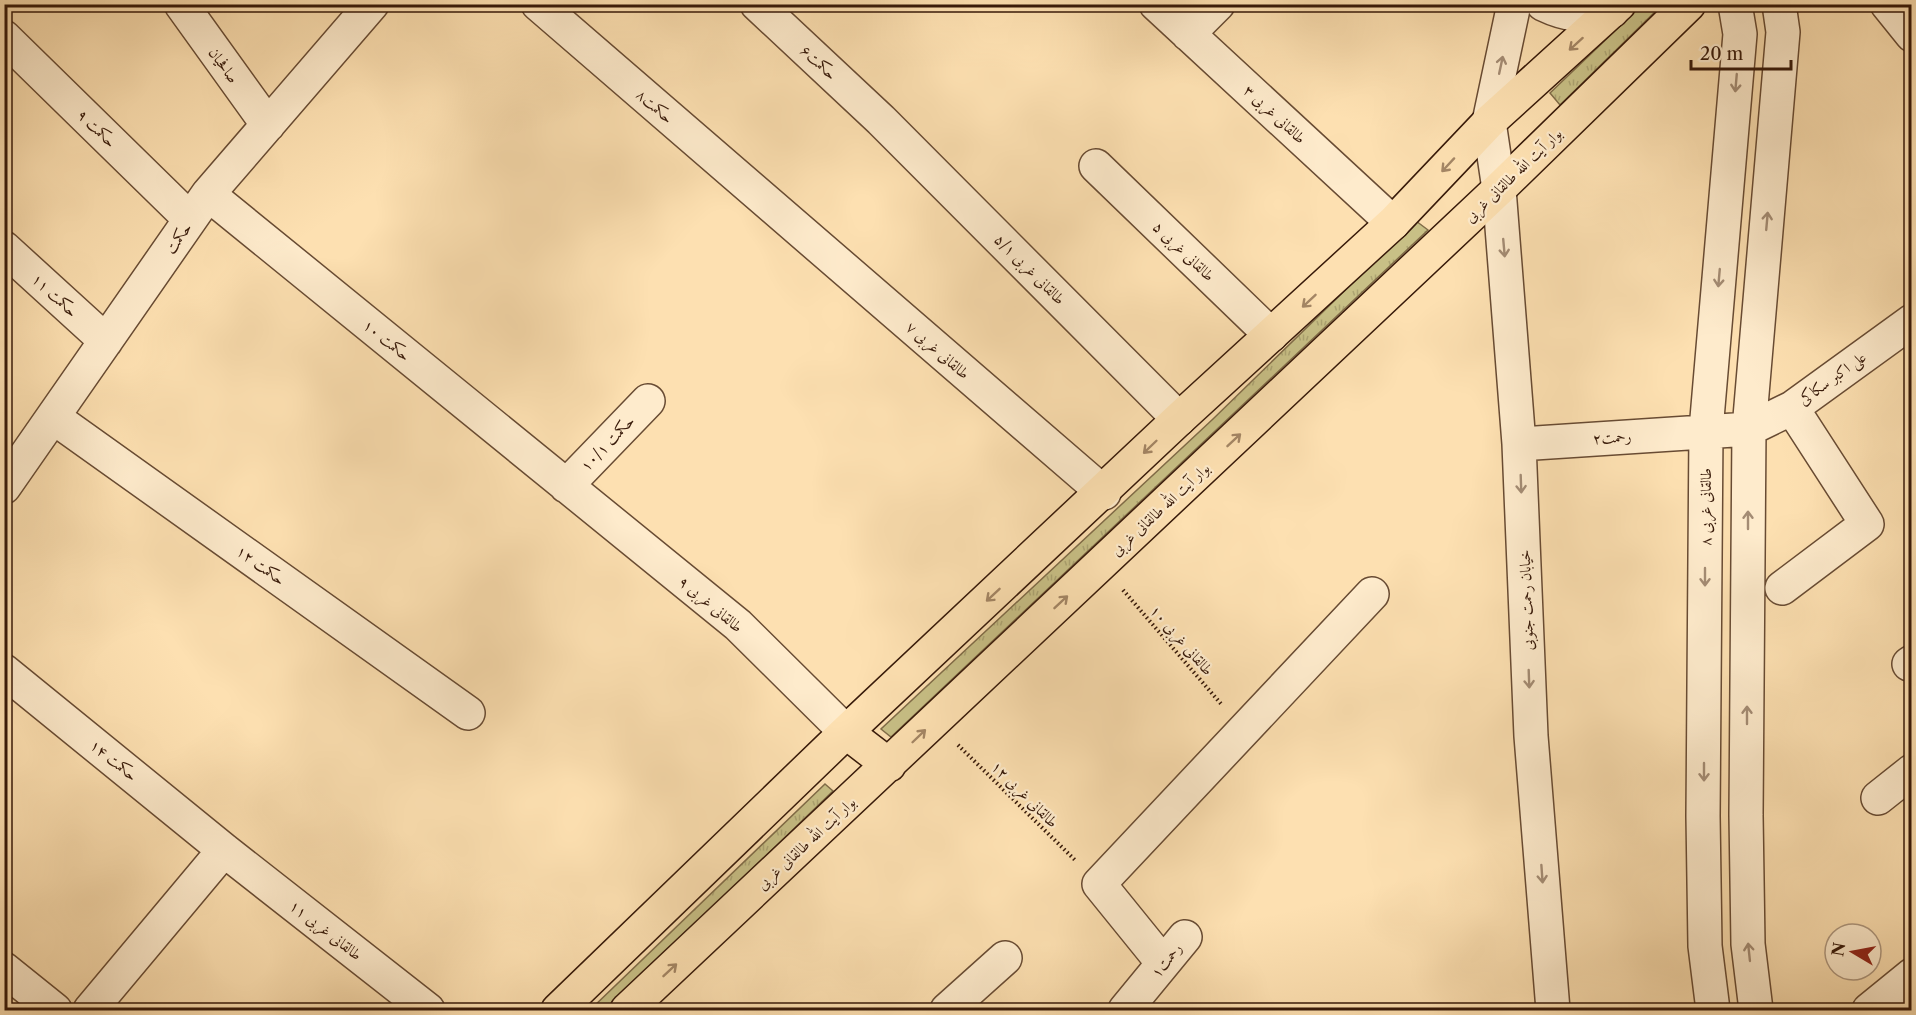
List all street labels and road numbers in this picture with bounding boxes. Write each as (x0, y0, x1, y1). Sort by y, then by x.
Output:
street label: حکمت۶ (797, 40, 841, 84)
street label: صافحیان (205, 43, 243, 87)
street label: طالقانی غربی ۳ (1239, 80, 1310, 149)
street label: حکمت۸ (633, 85, 677, 127)
street label: حکمت ۹ (74, 105, 120, 151)
street label: بوار آیت الله طالقانی غربی (1459, 122, 1567, 228)
street label: طالقانی غربی ۵ (1148, 217, 1219, 286)
street label: حکمت (160, 219, 196, 257)
street label: طالقانی غربی ۵/۱ (989, 230, 1069, 310)
street label: حکمت ۱۱ (28, 269, 82, 321)
street label: حکمت ۱۰ (359, 315, 415, 365)
street label: طالقانی غربی ۷ (901, 317, 974, 384)
street label: علی اکبر سکاکی (1794, 347, 1871, 411)
street label: حکمت ۱۰/۱ (576, 411, 638, 475)
street label: رحمت۲ (1592, 426, 1632, 448)
street label: بوار آیت الله طالقانی غربی (1105, 457, 1215, 561)
street label: طالقانی غربی ۸ (1696, 468, 1717, 546)
street label: حکمت ۱۲ (233, 541, 289, 589)
street label: خیابان رحمت جنوبی (1515, 549, 1539, 651)
street label: طالقانی غربی ۹ (674, 572, 747, 638)
street label: طالقانی غربی ۱۰ (1145, 601, 1218, 680)
street label: حکمت ۱۴ (86, 735, 142, 785)
street label: طالقانی غربی ۱۲ (986, 757, 1062, 833)
street label: بوار آیت الله طالقانی غربی (751, 791, 861, 895)
street label: طالقانی غربی ۱۱ (285, 896, 366, 966)
street label: رحمت۱ (1146, 939, 1186, 981)

